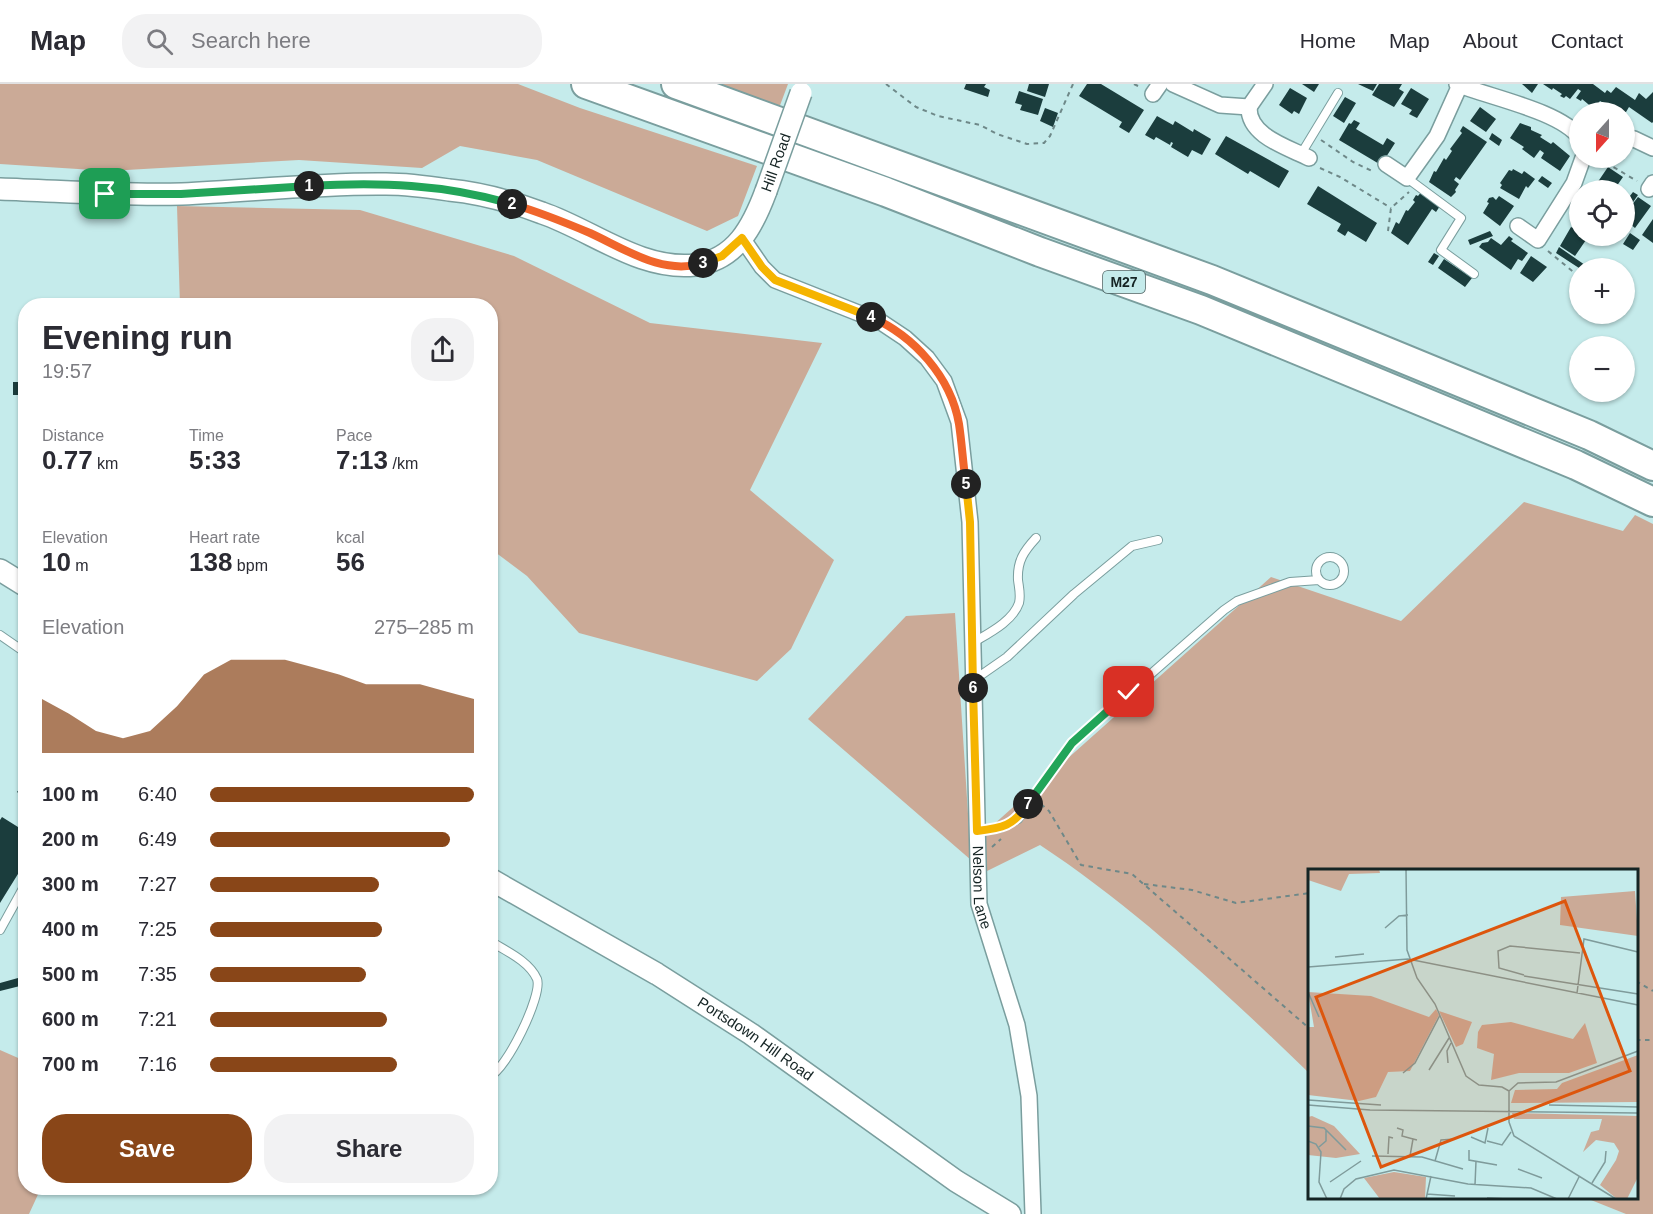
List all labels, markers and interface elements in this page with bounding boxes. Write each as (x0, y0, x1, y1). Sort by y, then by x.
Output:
search box (122, 14, 542, 68)
text: Map (30, 25, 86, 56)
icon: search (143, 25, 176, 58)
text: Search here (191, 28, 311, 53)
text: Home (1300, 29, 1356, 52)
text: Map (1389, 29, 1430, 52)
text: About (1463, 29, 1518, 52)
text: Contact (1551, 29, 1623, 52)
north arrow (1569, 102, 1635, 168)
map controls (1569, 102, 1635, 402)
street label: Hill Road (757, 131, 794, 194)
pin (79, 168, 130, 219)
pin: 1 (294, 171, 324, 201)
icon: arrive (88, 177, 121, 210)
text: 1 (305, 177, 313, 194)
button: locate (1569, 180, 1635, 246)
pin: 2 (497, 189, 527, 219)
text: 2 (508, 195, 516, 212)
pin: 3 (688, 248, 718, 278)
text: 3 (699, 254, 707, 271)
button: + (1569, 258, 1635, 324)
road number: M27 (1103, 271, 1145, 293)
pin: 4 (856, 302, 886, 332)
text: 4 (867, 308, 875, 325)
button: share (411, 318, 474, 381)
text: Evening run (42, 319, 233, 356)
button: − (1569, 336, 1635, 402)
text: 19:57 (42, 360, 92, 382)
text: Distance (42, 427, 104, 444)
text: Time (189, 427, 224, 444)
text: Pace (336, 427, 372, 444)
text: 0.77 (42, 445, 93, 475)
text: 5:33 (189, 445, 241, 475)
text: 7:13 (336, 445, 388, 475)
text: km (93, 455, 118, 472)
text: /km (388, 455, 418, 472)
pin: 5 (951, 469, 981, 499)
text: 5 (962, 475, 970, 492)
text: Elevation (42, 529, 108, 546)
text: Heart rate (189, 529, 260, 546)
text: kcal (336, 529, 364, 546)
text: 10 (42, 547, 71, 577)
text: 138 (189, 547, 232, 577)
text: 56 (336, 547, 365, 577)
text: m (71, 557, 89, 574)
text: bpm (232, 557, 268, 574)
text: Elevation (42, 616, 124, 638)
text: 275–285 m (374, 616, 474, 638)
pin (1103, 666, 1154, 717)
pin: 6 (958, 673, 988, 703)
icon: check (1112, 675, 1145, 708)
text: 6 (969, 679, 977, 696)
text: 100 m (42, 783, 99, 805)
text: 6:40 (138, 783, 177, 805)
pin: 7 (1013, 789, 1043, 819)
text: 7 (1024, 795, 1032, 812)
text: 200 m (42, 828, 99, 850)
text: 6:49 (138, 828, 177, 850)
street label: Nelson Lane (970, 845, 995, 931)
inset map (1308, 869, 1638, 1199)
text: 300 m (42, 873, 99, 895)
text: 7:27 (138, 873, 177, 895)
text: 400 m (42, 918, 99, 940)
text: 7:25 (138, 918, 177, 940)
text: 500 m (42, 963, 99, 985)
text: 7:35 (138, 963, 177, 985)
street label: Portsdown Hill Road (695, 993, 817, 1084)
text: 600 m (42, 1008, 99, 1030)
text: 7:21 (138, 1008, 177, 1030)
text: 700 m (42, 1053, 99, 1075)
text: 7:16 (138, 1053, 177, 1075)
button: Save (42, 1114, 252, 1183)
button: Share (264, 1114, 474, 1183)

